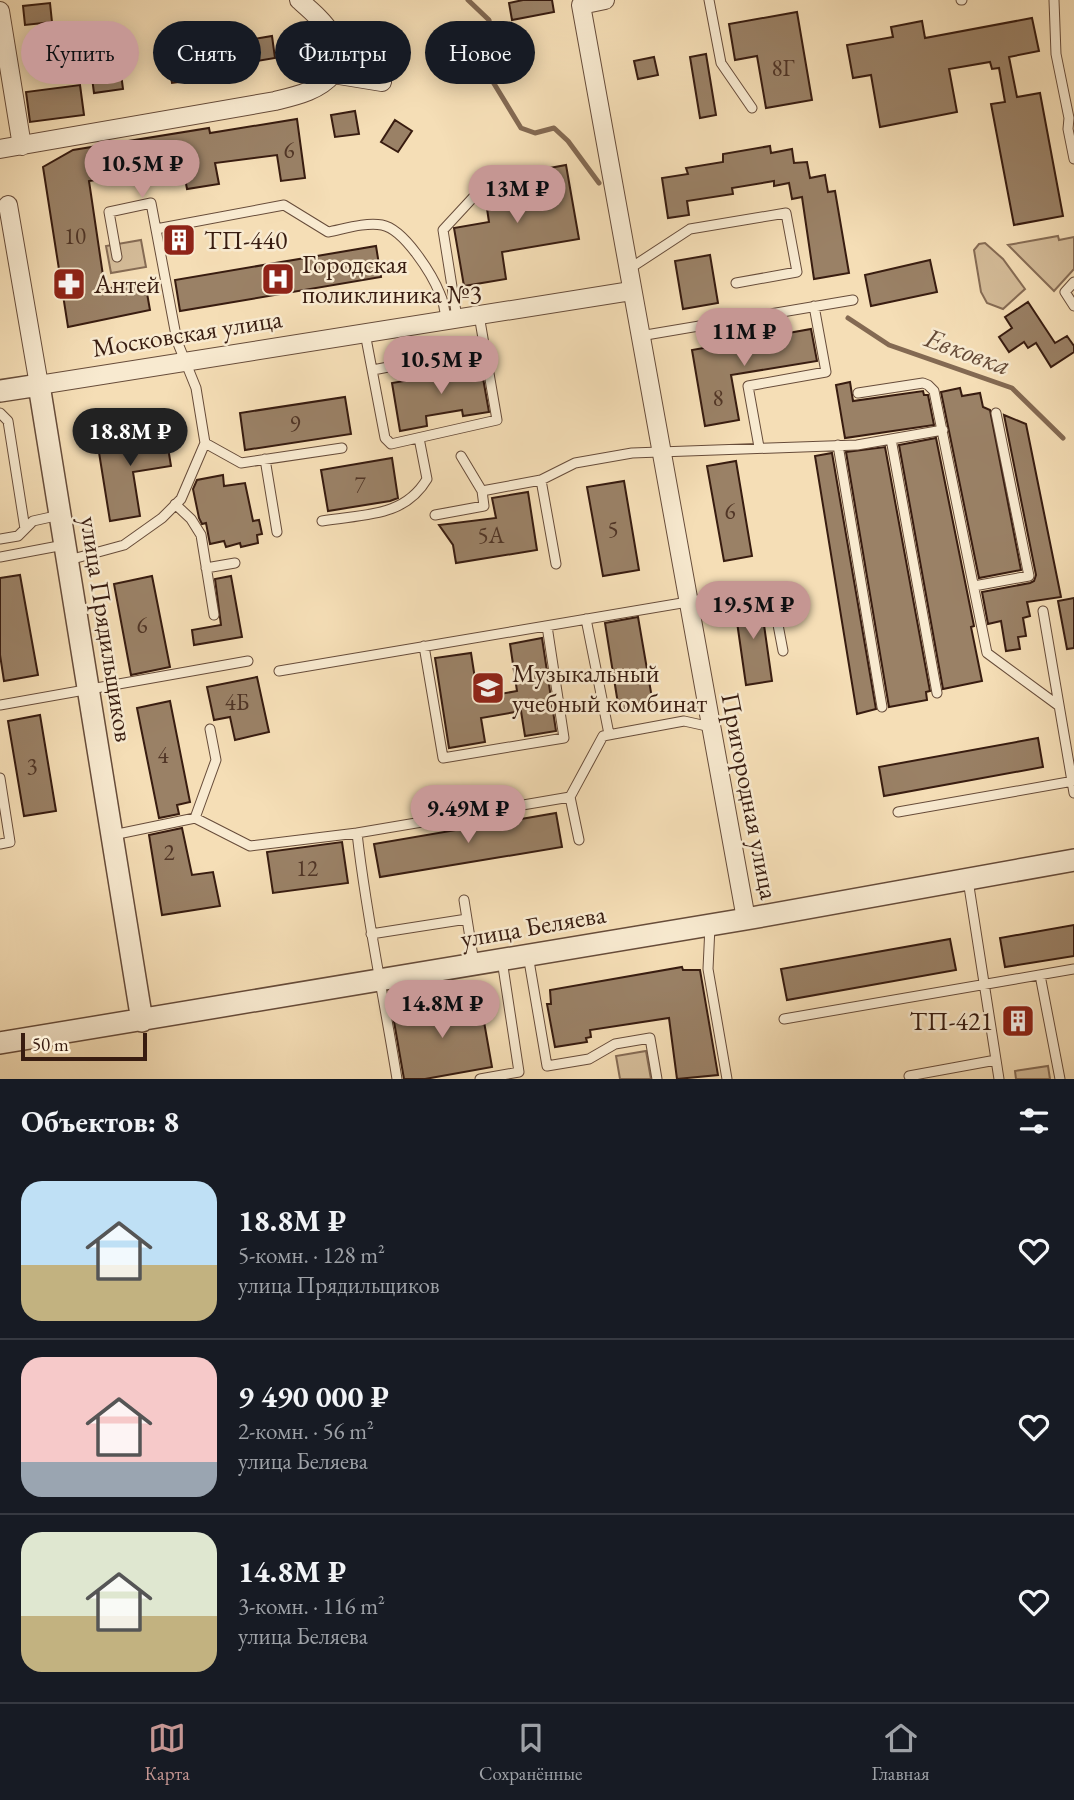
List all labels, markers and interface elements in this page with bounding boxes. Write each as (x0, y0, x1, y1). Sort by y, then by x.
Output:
chip: Купить (21, 21, 139, 84)
chip: Снять (153, 21, 261, 84)
chip: Фильтры (275, 21, 411, 84)
chip: Новое (425, 21, 535, 84)
house number: 8Г (772, 53, 795, 83)
house number: 6 (283, 135, 295, 165)
pin: 10.5M ₽ (77, 140, 207, 200)
text: 10.5M ₽ (101, 148, 183, 178)
pin: 13M ₽ (468, 166, 566, 225)
text: 13M ₽ (484, 173, 550, 203)
house number: 10 (64, 221, 86, 251)
building icon: ТП-440 (160, 221, 198, 259)
place label: ТП-440 (204, 223, 288, 257)
place label: Городская поликлиника №3 (302, 247, 482, 311)
hospital icon: Городская поликлиника №3 (259, 260, 297, 298)
pharmacy icon: Антей (50, 265, 88, 303)
place label: Антей (93, 267, 160, 301)
street label: Московская улица (90, 301, 285, 365)
pin: 11M ₽ (695, 308, 793, 368)
text: 11M ₽ (711, 316, 777, 346)
water label: Евковка (919, 319, 1016, 383)
pin: 10.5M ₽ (376, 336, 506, 396)
text: 10.5M ₽ (400, 344, 482, 374)
house number: 8 (712, 383, 724, 413)
pin: 18.8M ₽ (65, 408, 195, 468)
house number: 9 (289, 409, 301, 439)
text: 18.8M ₽ (89, 416, 171, 446)
house number: 7 (354, 470, 366, 500)
house number: 6 (724, 496, 736, 526)
street label: улица Прядильщиков (72, 514, 142, 744)
house number: 5 (607, 514, 619, 544)
house number: 5А (478, 520, 506, 550)
pin: 19.5M ₽ (688, 582, 818, 641)
text: 19.5M ₽ (712, 589, 794, 619)
house number: 6 (136, 610, 148, 640)
place label: Музыкальный учебный комбинат (512, 656, 708, 720)
school or university icon: Музыкальный учебный комбинат (469, 669, 507, 707)
house number: 4Б (225, 687, 249, 717)
street label: Пригородная улица (713, 690, 787, 903)
house number: 4 (157, 740, 169, 770)
house number: 3 (26, 751, 38, 781)
pin: 9.49M ₽ (403, 786, 533, 845)
text: 9.49M ₽ (427, 793, 509, 823)
house number: 2 (163, 837, 175, 867)
house number: 12 (296, 853, 318, 883)
street label: улица Беляева (458, 896, 609, 956)
pin: 14.8M ₽ (377, 981, 507, 1040)
text: 14.8M ₽ (401, 988, 483, 1018)
building icon: ТП-421 (999, 1002, 1037, 1040)
place label: ТП-421 (909, 1004, 993, 1038)
scale bar (21, 1030, 147, 1062)
text: 50 m (32, 1032, 69, 1057)
text: Объектов: 8 (21, 1102, 179, 1141)
icon: filters (1015, 1102, 1053, 1140)
text: 18.8M ₽ (238, 1201, 346, 1240)
icon: home (77, 1209, 161, 1293)
icon: heart (1015, 1232, 1053, 1270)
text: 5-комн. · 128 m² (238, 1240, 385, 1270)
text: улица Прядильщиков (238, 1270, 440, 1300)
text: 9 490 000 ₽ (238, 1377, 389, 1416)
icon: home (77, 1385, 161, 1469)
icon: heart (1015, 1408, 1053, 1446)
text: 2-комн. · 56 m² (238, 1416, 374, 1446)
text: улица Беляева (238, 1446, 368, 1476)
text: 14.8M ₽ (238, 1552, 346, 1591)
icon: home (77, 1560, 161, 1644)
icon: heart (1015, 1583, 1053, 1621)
text: 3-комн. · 116 m² (238, 1591, 385, 1621)
text: улица Беляева (238, 1621, 368, 1651)
tab: Карта (145, 1719, 190, 1786)
tab: Сохранённые (479, 1719, 583, 1786)
tab: Главная (872, 1719, 929, 1786)

